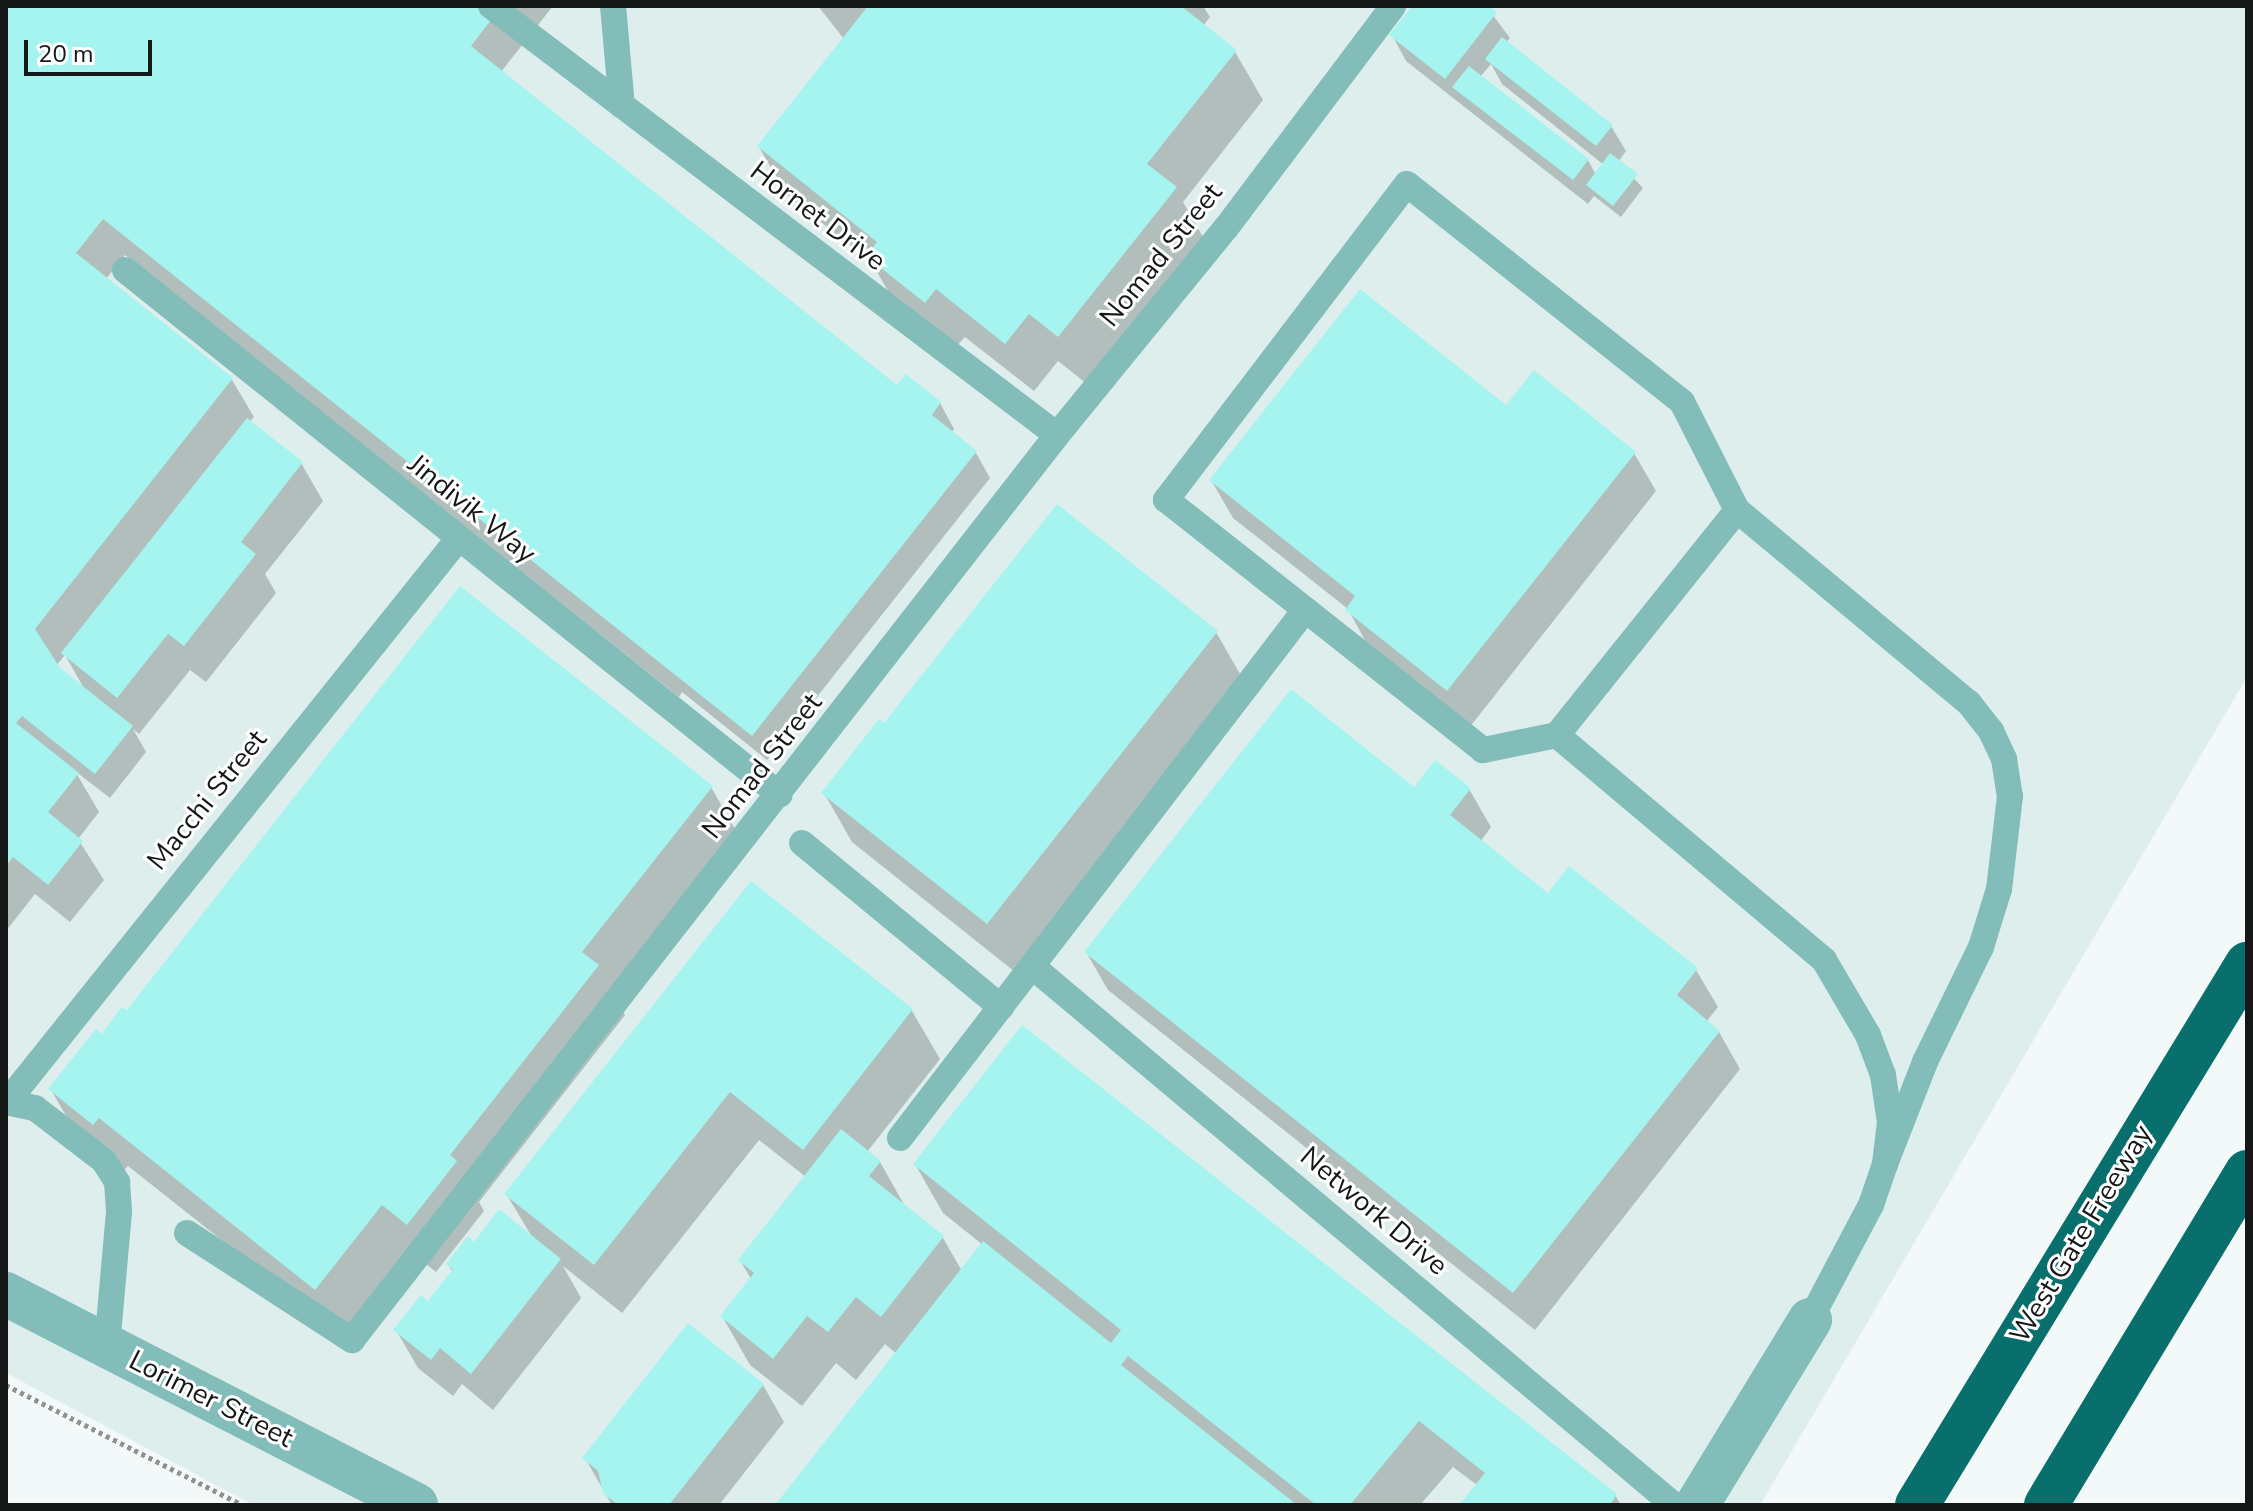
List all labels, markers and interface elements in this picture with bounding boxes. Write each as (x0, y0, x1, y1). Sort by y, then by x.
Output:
scale bar (28, 24, 156, 74)
text: 20 m (38, 38, 94, 70)
street label: Hornet Drive (744, 154, 892, 278)
street label: Nomad Street (1093, 176, 1229, 334)
street label: Jindivik Way (401, 447, 543, 571)
street label: Nomad Street (695, 687, 829, 845)
street label: Macchi Street (140, 723, 274, 877)
street label: West Gate Freeway (2003, 1119, 2159, 1349)
street label: Network Drive (1293, 1140, 1455, 1282)
street label: Lorimer Street (123, 1343, 299, 1455)

